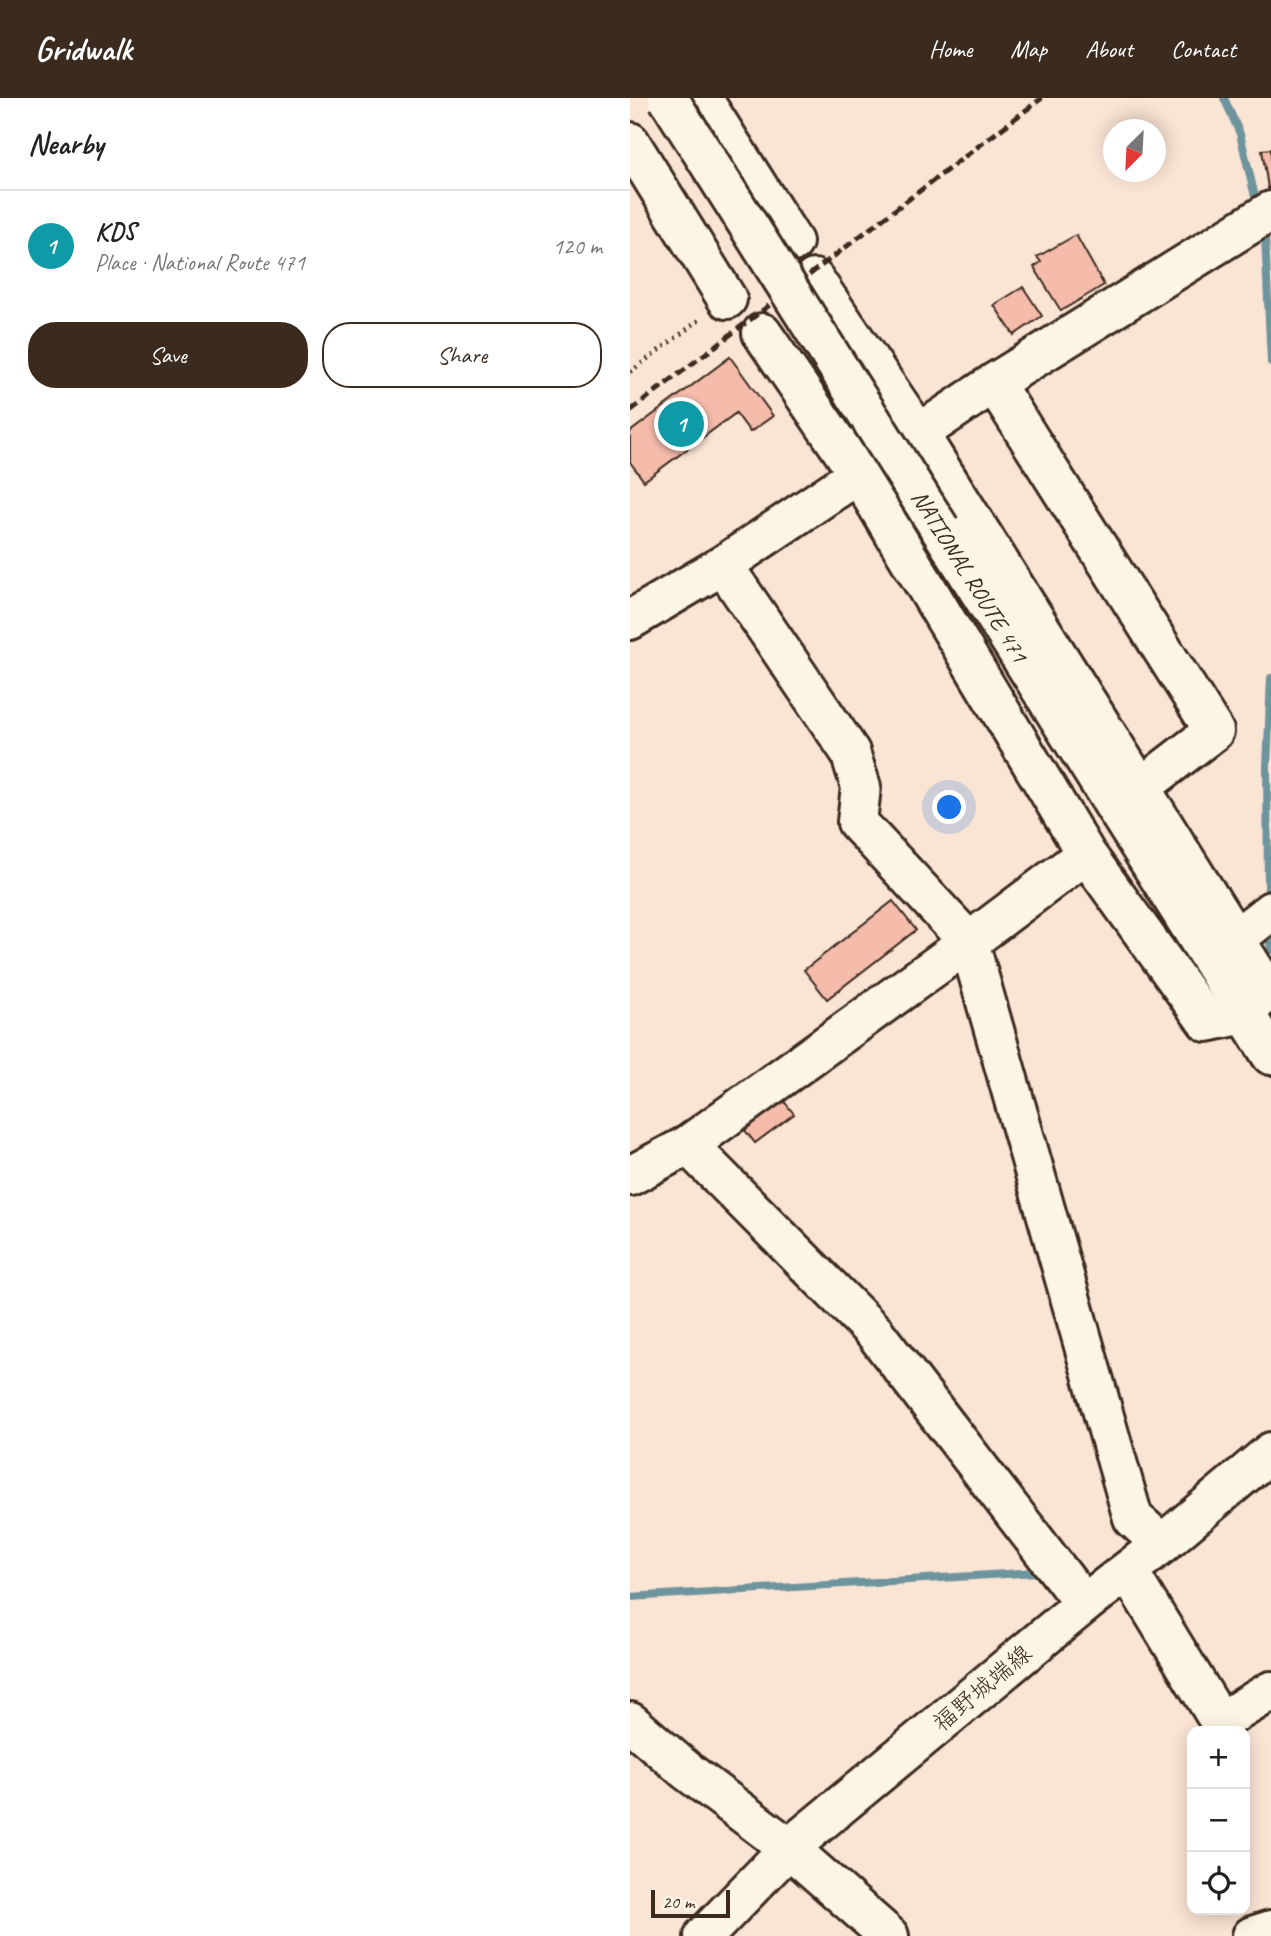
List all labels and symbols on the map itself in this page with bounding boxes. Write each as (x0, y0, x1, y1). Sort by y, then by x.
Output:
north arrow (1103, 119, 1166, 182)
pin: 1 (658, 398, 704, 450)
street label: NATIONAL ROUTE 471 (905, 484, 1036, 669)
your location (932, 790, 966, 824)
street label: 福野城端線 (926, 1638, 1038, 1738)
scale bar (651, 1887, 730, 1919)

